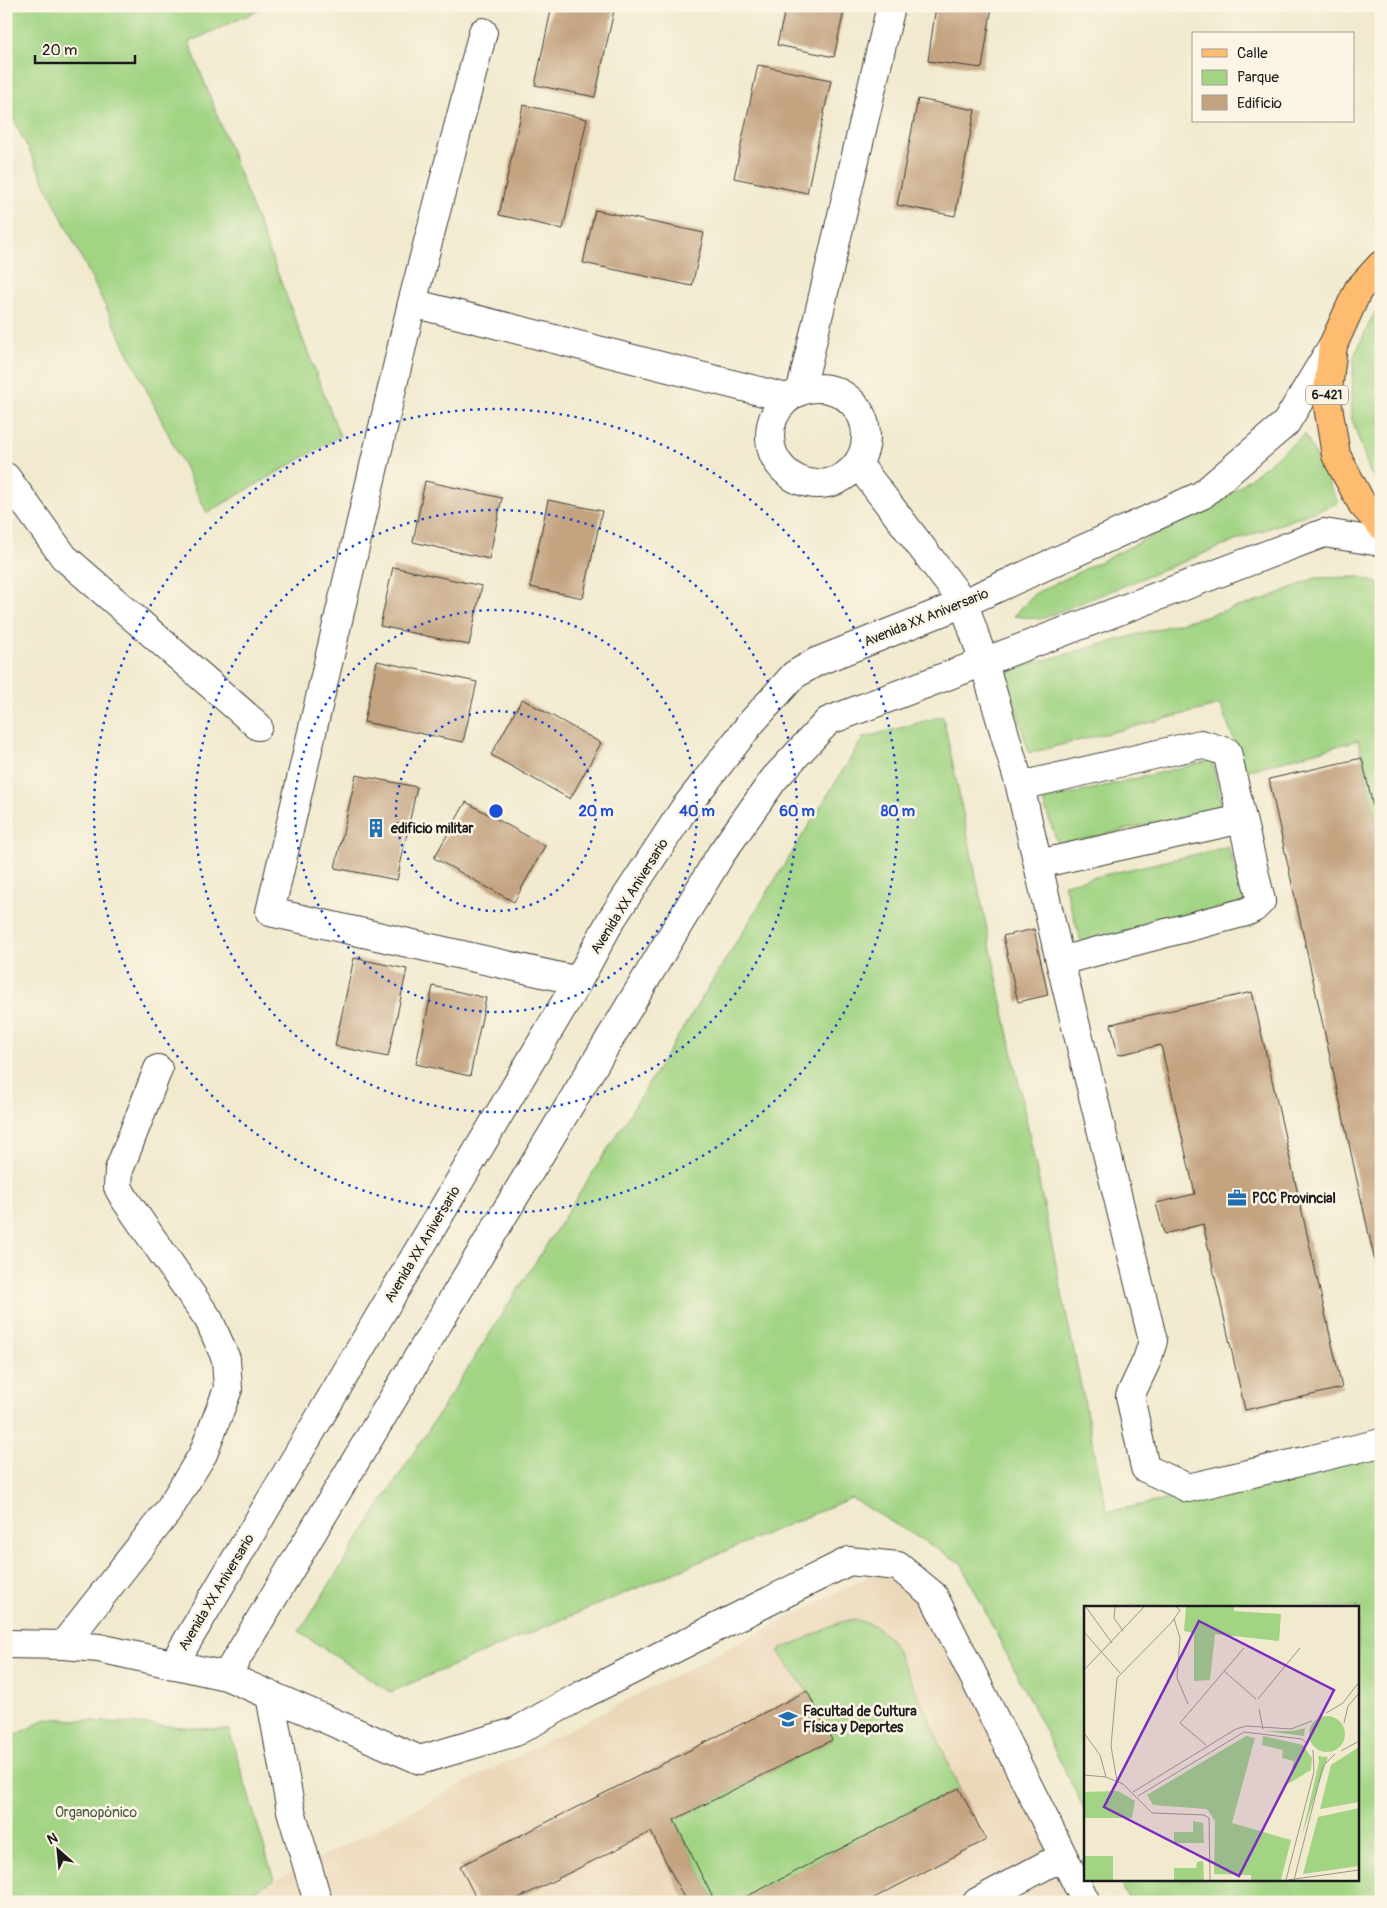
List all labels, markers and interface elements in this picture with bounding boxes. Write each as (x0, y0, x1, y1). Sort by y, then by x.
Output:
scale bar (35, 32, 135, 64)
legend (1192, 32, 1354, 122)
text: 20 m (42, 41, 77, 60)
text: Calle (1237, 44, 1268, 63)
text: Parque (1237, 68, 1280, 87)
text: Edificio (1237, 94, 1282, 113)
road number: 6-421 (1306, 386, 1348, 404)
street label: Avenida XX Aniversario (861, 585, 991, 650)
centre of rings (487, 802, 505, 820)
text: 20 m (578, 802, 614, 821)
text: 40 m (679, 802, 715, 821)
text: 60 m (779, 802, 815, 821)
text: 80 m (881, 802, 915, 821)
building icon: edificio militar (365, 817, 387, 839)
place label: edificio militar (390, 820, 474, 837)
street label: Avenida XX Aniversario (587, 835, 672, 957)
street label: Avenida XX Aniversario (381, 1183, 464, 1306)
office icon: PCC Provincial (1226, 1187, 1248, 1209)
place label: PCC Provincial (1252, 1190, 1336, 1207)
street label: Avenida XX Aniversario (175, 1531, 258, 1654)
inset map (1084, 1606, 1360, 1880)
place label: Facultad de Cultura Física y Deportes (803, 1703, 917, 1736)
school or university icon: Facultad de Cultura Física y Deportes (777, 1708, 799, 1730)
park label: Organopónico (55, 1804, 138, 1821)
north arrow (32, 1826, 82, 1876)
text: N (44, 1829, 60, 1849)

